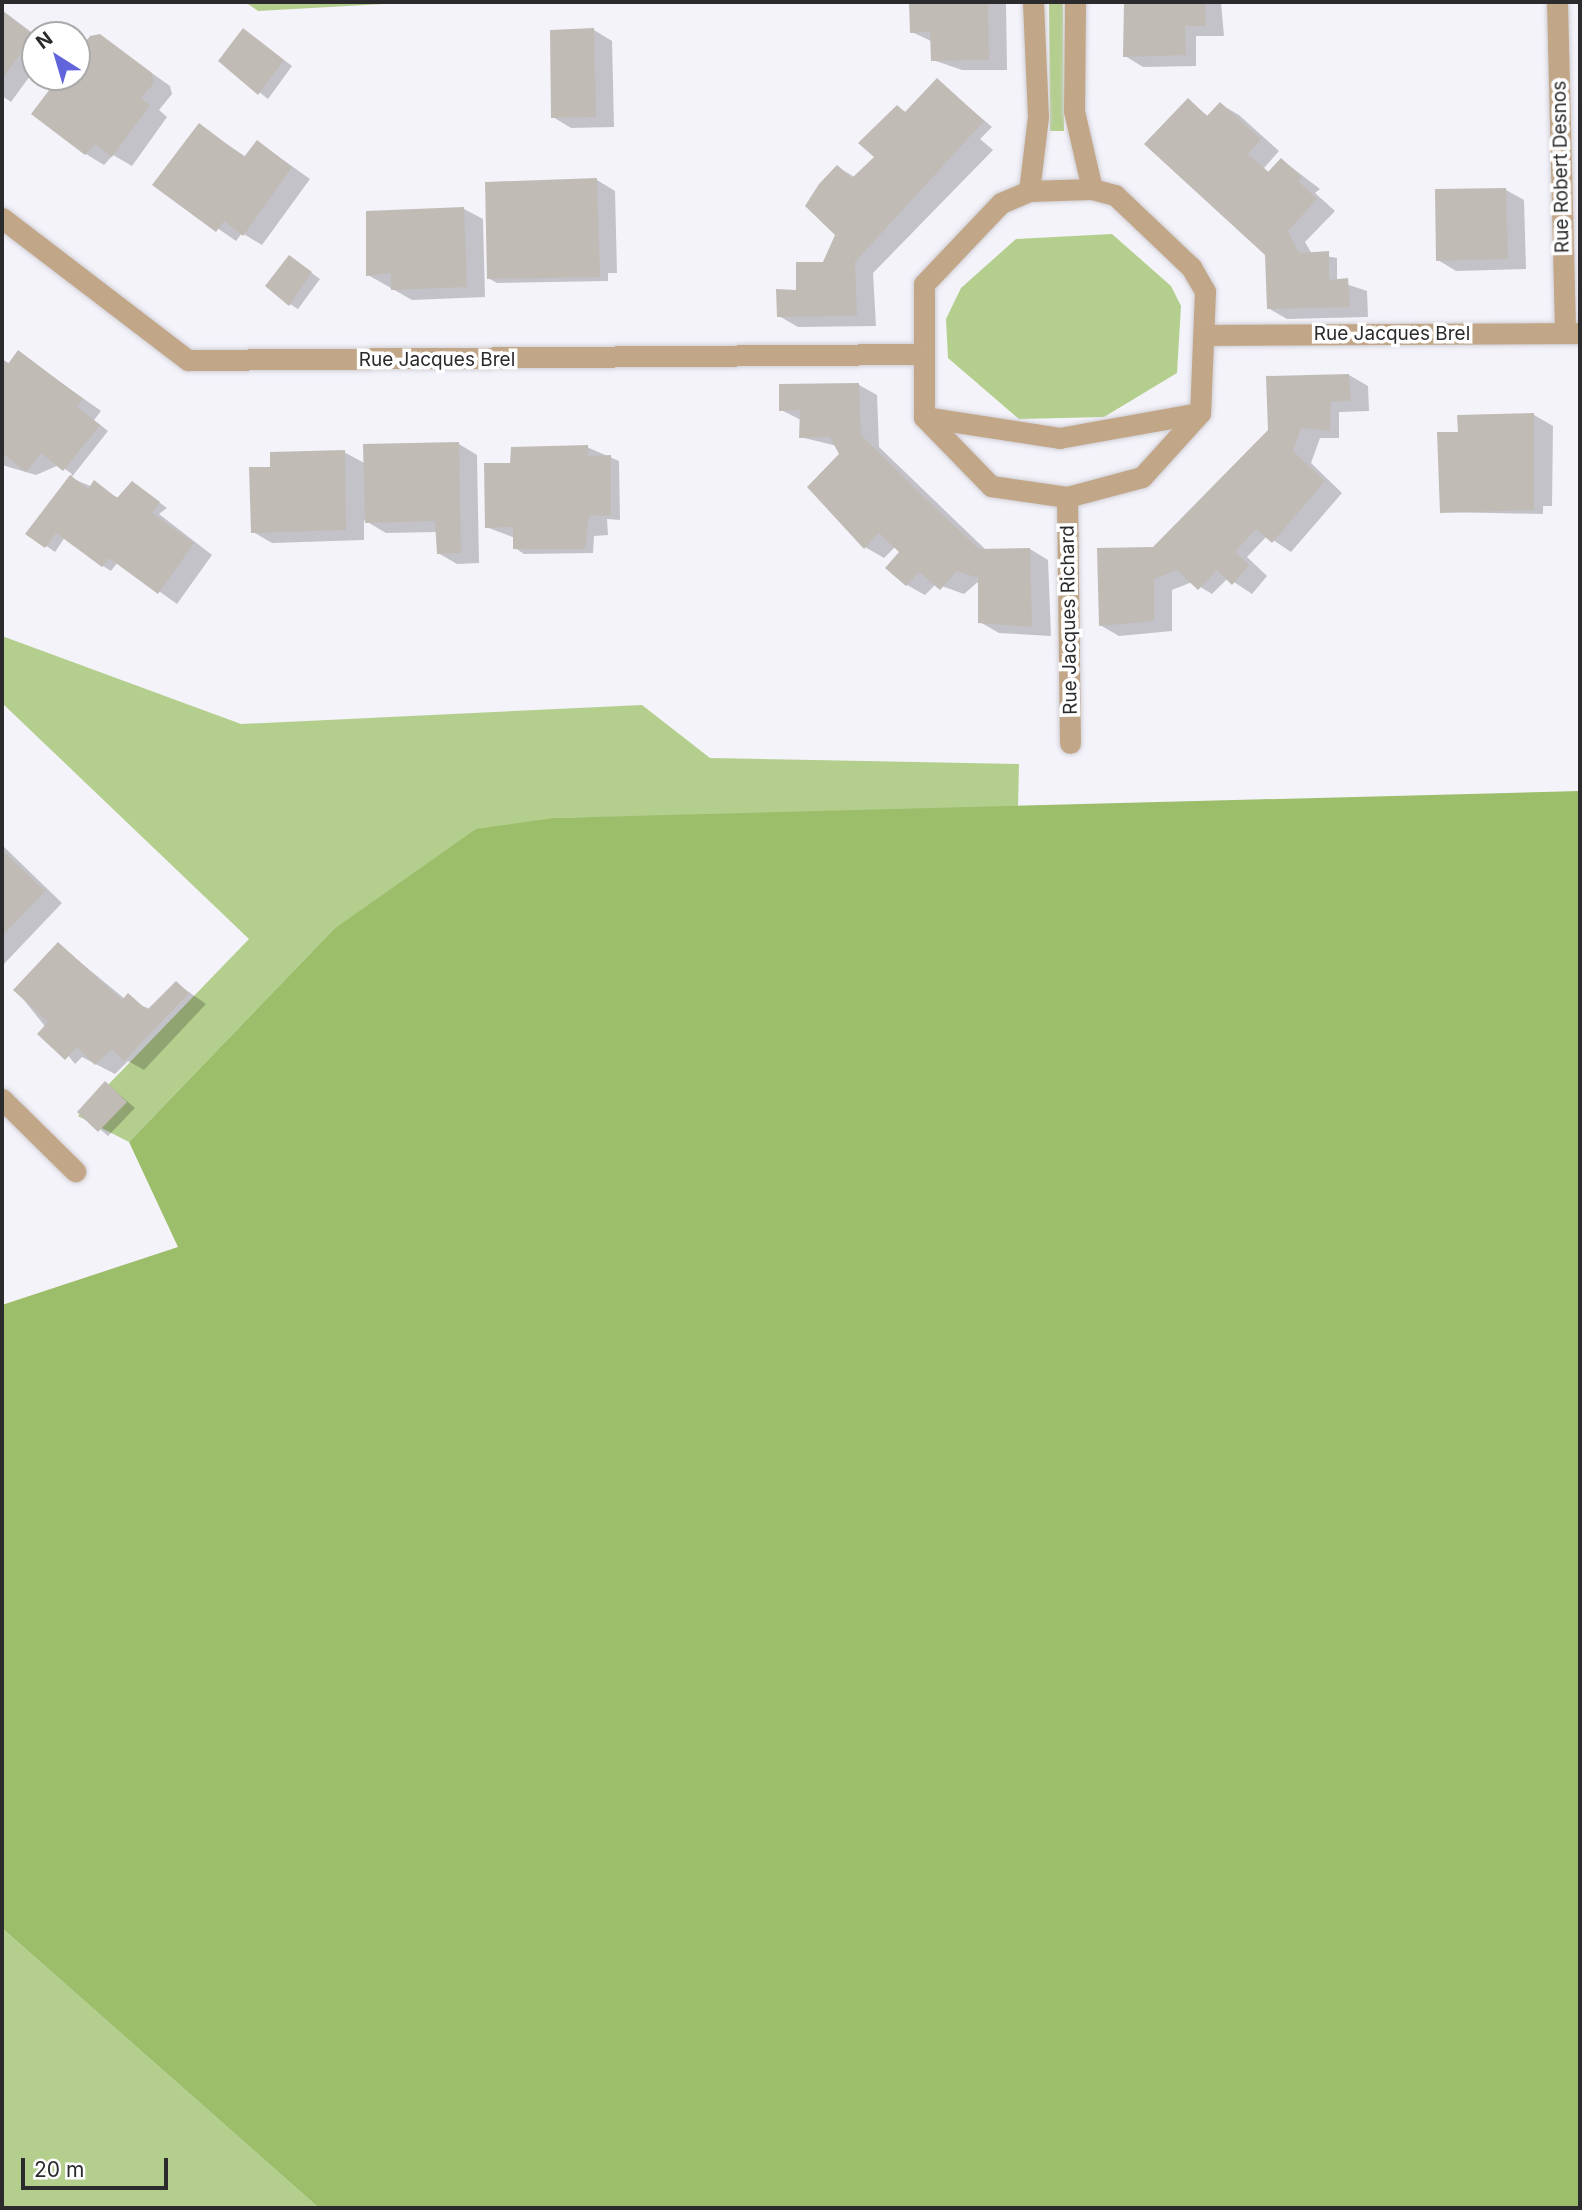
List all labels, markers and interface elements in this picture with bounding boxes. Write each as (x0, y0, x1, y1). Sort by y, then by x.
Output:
north arrow (21, 21, 91, 91)
text: N (32, 27, 57, 54)
street label: Rue Robert Desnos (1548, 81, 1574, 253)
street label: Rue Jacques Brel (1314, 323, 1470, 345)
street label: Rue Jacques Brel (359, 349, 515, 371)
street label: Rue Jacques Richard (1056, 525, 1082, 715)
scale bar (24, 2144, 172, 2188)
text: 20 m (34, 2157, 84, 2182)

